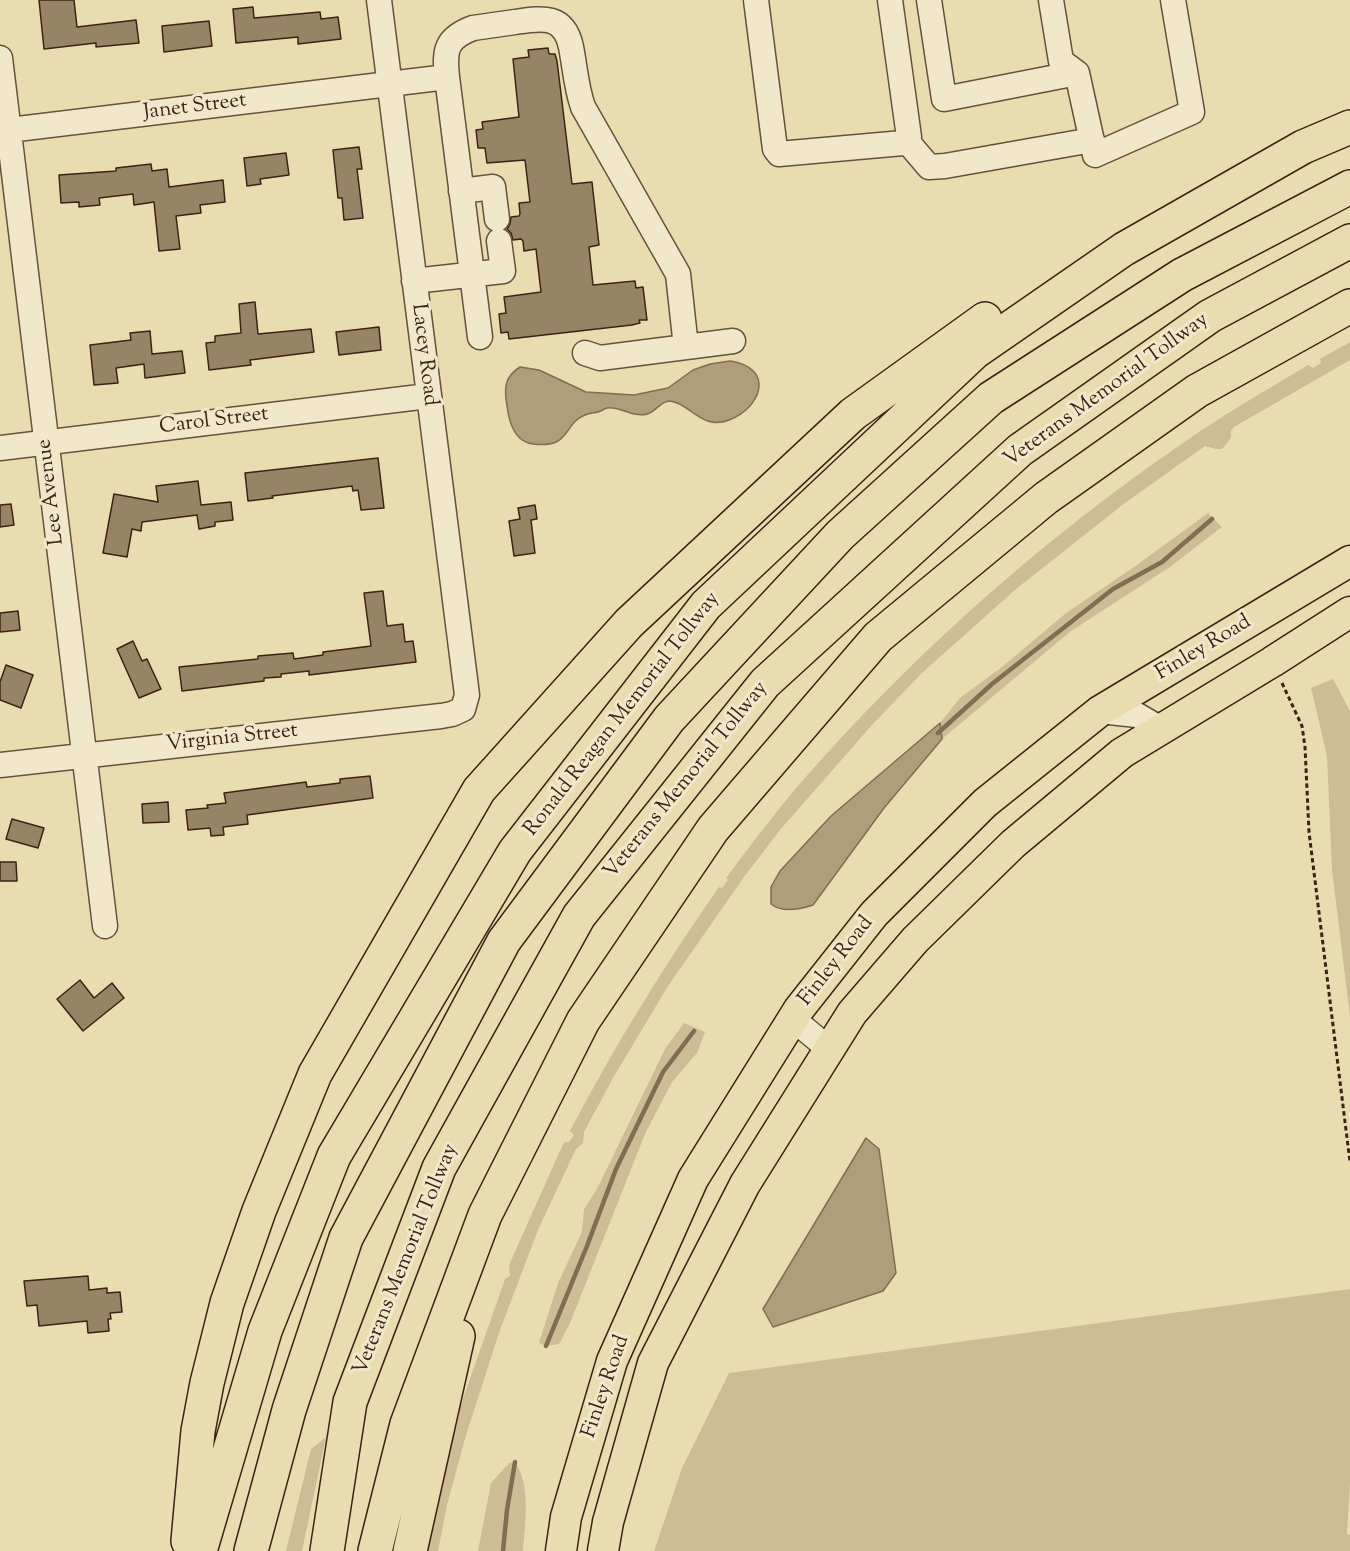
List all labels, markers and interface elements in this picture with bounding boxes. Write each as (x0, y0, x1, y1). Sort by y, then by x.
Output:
street label: Janet Street (142, 89, 248, 127)
street label: Lacey Road (404, 302, 442, 408)
street label: Veterans Memorial Tollway (1000, 308, 1214, 474)
street label: Carol Street (158, 403, 270, 441)
street label: Lee Avenue (33, 437, 71, 547)
street label: Ronald Reagan Memorial Tollway (520, 588, 726, 842)
street label: Finley Road (1152, 611, 1256, 687)
street label: Veterans Memorial Tollway (600, 677, 774, 885)
street label: Virginia Street (165, 720, 299, 758)
street label: Finley Road (794, 912, 880, 1012)
street label: Veterans Memorial Tollway (349, 1141, 465, 1379)
street label: Finley Road (578, 1332, 636, 1442)

